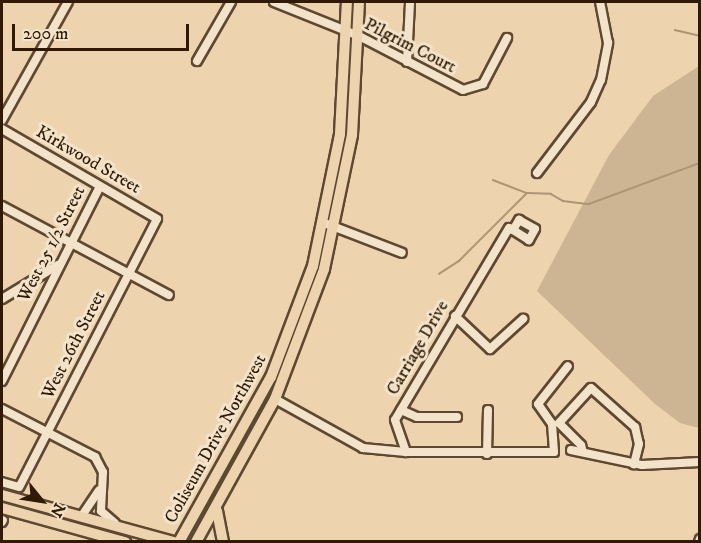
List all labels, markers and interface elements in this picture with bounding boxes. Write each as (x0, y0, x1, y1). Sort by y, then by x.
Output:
scale bar (15, 12, 192, 50)
street label: Pilgrim Court (361, 14, 459, 78)
text: 200 m (23, 23, 69, 45)
street label: Kirkwood Street (32, 121, 144, 199)
street label: West 25 1/2 Street (14, 183, 90, 305)
street label: West 26th Street (37, 287, 111, 403)
street label: Carriage Drive (382, 297, 454, 399)
street label: Coliseum Drive Northwest (161, 351, 271, 527)
north arrow (12, 471, 72, 531)
text: N (46, 499, 70, 521)

